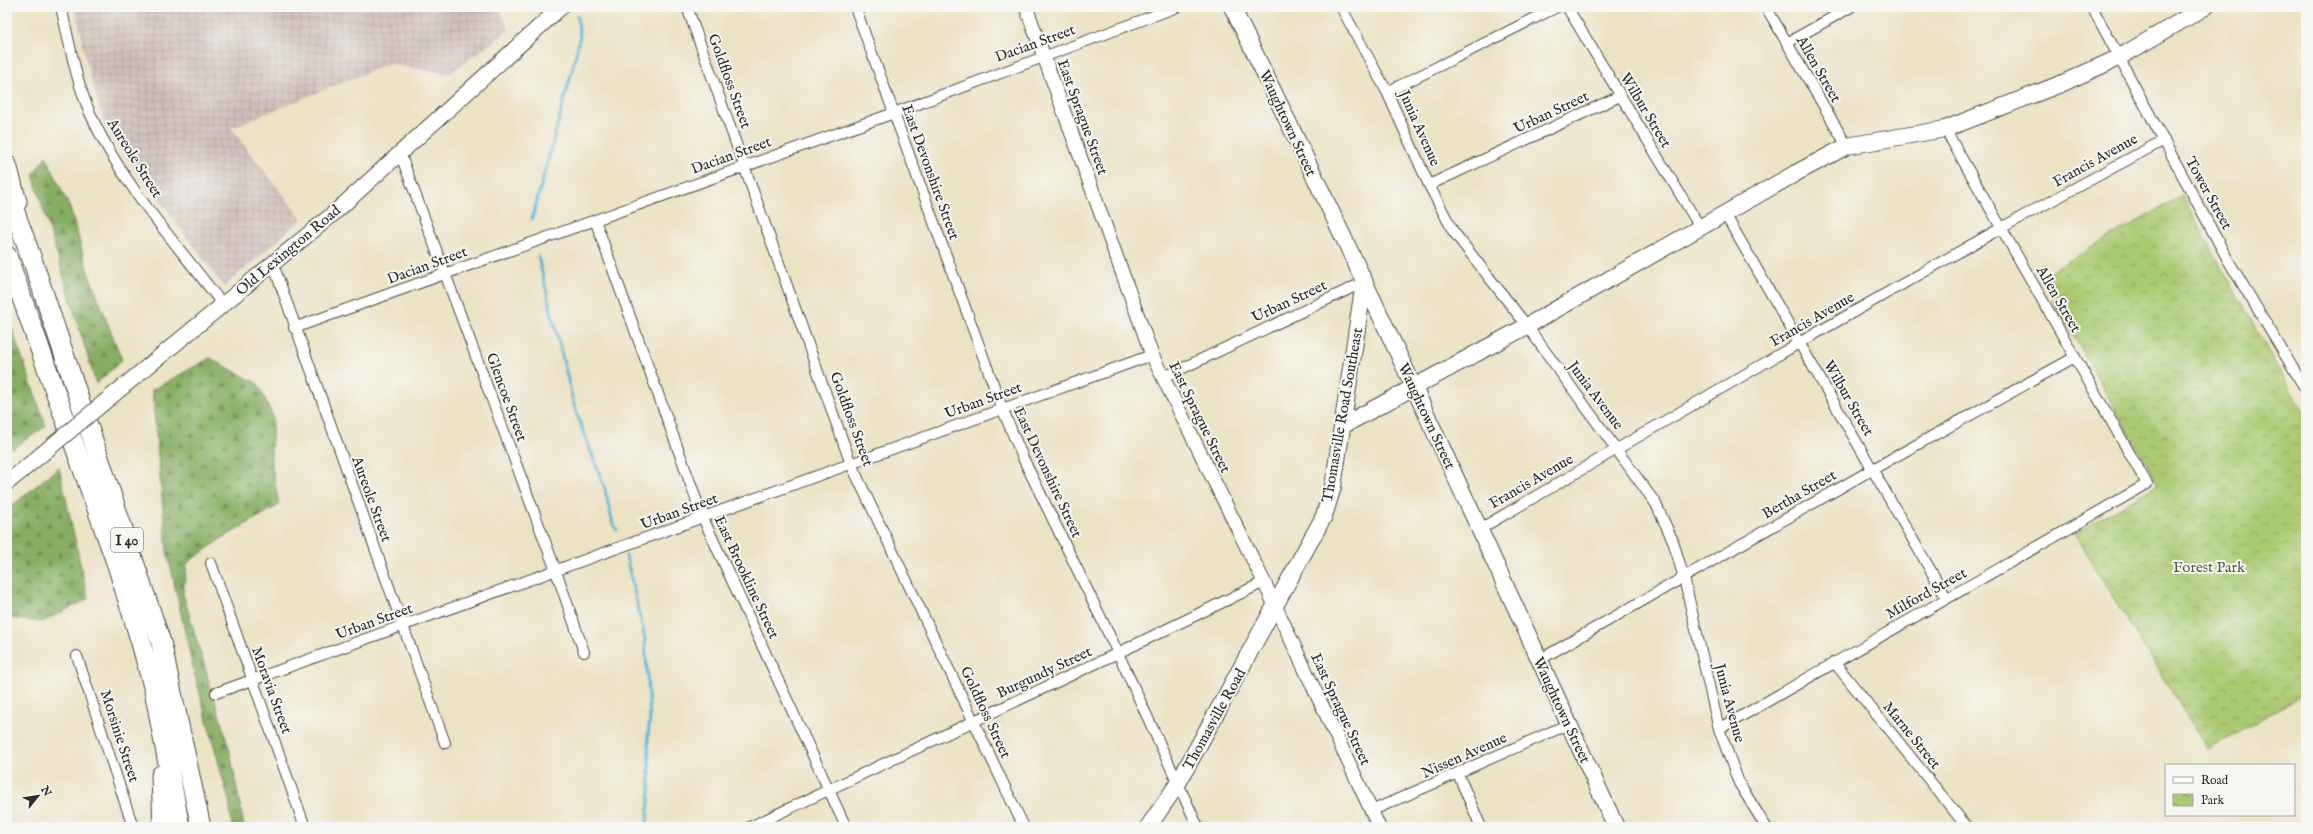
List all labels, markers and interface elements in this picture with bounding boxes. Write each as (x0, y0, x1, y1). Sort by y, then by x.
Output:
street label: Dacian Street (992, 20, 1078, 67)
street label: Goldfloss Street (704, 31, 755, 131)
street label: Allen Street (1791, 32, 1845, 106)
street label: East Sprague Street (1053, 57, 1112, 178)
street label: Waughtown Street (1255, 67, 1320, 179)
street label: Wilbur Street (1616, 69, 1675, 151)
street label: Junia Avenue (1394, 85, 1445, 169)
street label: Urban Street (1511, 87, 1592, 138)
street label: East Devonshire Street (897, 102, 964, 242)
street label: Aureole Street (102, 114, 166, 201)
street label: Francis Avenue (2049, 129, 2141, 192)
street label: Dacian Street (688, 132, 774, 179)
street label: Tower Street (2181, 154, 2236, 233)
street label: Old Lexington Road (232, 200, 345, 300)
street label: Dacian Street (384, 242, 470, 289)
street label: Allen Street (2031, 262, 2085, 336)
street label: Urban Street (1249, 276, 1330, 327)
street label: Francis Avenue (1767, 288, 1858, 351)
street label: Thomasville Road Southeast (1318, 326, 1367, 504)
street label: Glencoe Street (482, 350, 531, 444)
street label: Junia Avenue (1562, 356, 1628, 433)
street label: Wilbur Street (1819, 357, 1878, 439)
street label: East Sprague Street (1164, 358, 1235, 476)
street label: Waughtown Street (1394, 360, 1459, 472)
street label: Goldfloss Street (826, 369, 877, 469)
street label: Urban Street (942, 378, 1024, 423)
street label: East Devonshire Street (1009, 404, 1086, 541)
street label: Francis Avenue (1486, 450, 1577, 513)
street label: Aureole Street (347, 453, 396, 545)
street label: Bertha Street (1759, 466, 1840, 523)
street label: Urban Street (638, 489, 720, 534)
street label: East Brookline Street (710, 513, 783, 642)
road number: I 40 (111, 528, 143, 552)
park label: Forest Park (2173, 558, 2246, 577)
street label: Milford Street (1882, 563, 1970, 623)
street label: Urban Street (333, 599, 415, 644)
street label: Burgundy Street (994, 642, 1095, 703)
street label: Moravia Street (247, 644, 296, 736)
street label: East Sprague Street (1306, 650, 1375, 768)
street label: Waughtown Street (1529, 654, 1594, 766)
street label: Junia Avenue (1709, 660, 1749, 745)
street label: Goldfloss Street (956, 663, 1015, 761)
street label: Thomasville Road (1179, 664, 1251, 773)
street label: Morsinie Street (96, 687, 143, 785)
street label: Marne Street (1879, 698, 1945, 773)
street label: Nissen Avenue (1419, 728, 1510, 783)
legend (2165, 764, 2295, 816)
text: Road (2201, 773, 2229, 788)
north arrow (18, 776, 58, 816)
text: N (37, 783, 54, 800)
text: Park (2201, 793, 2224, 808)

